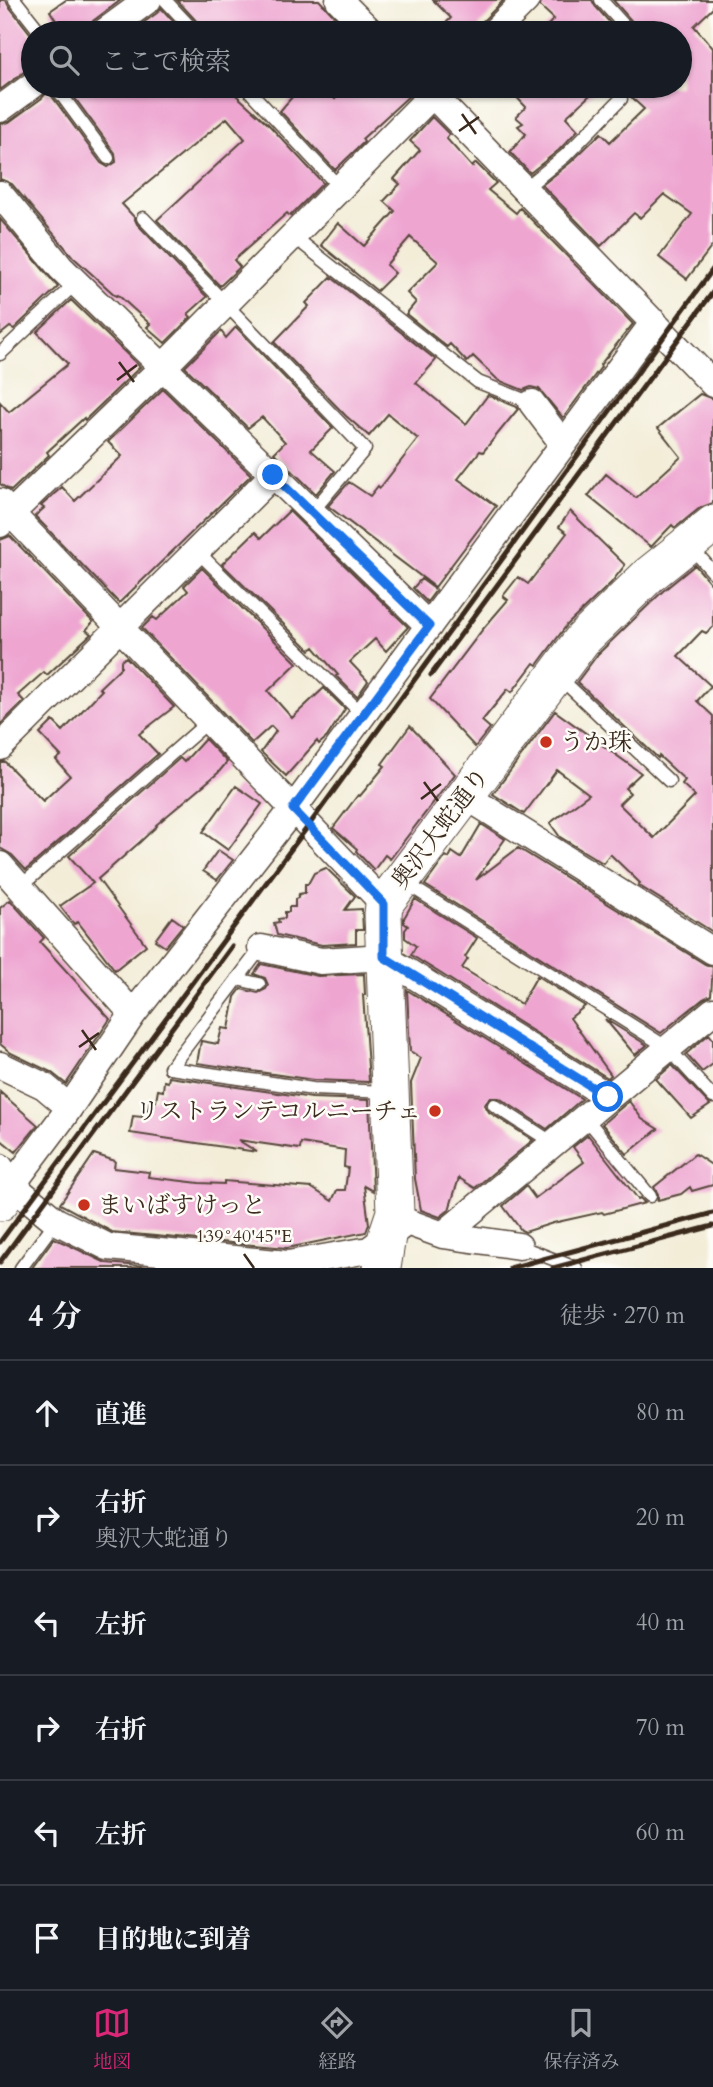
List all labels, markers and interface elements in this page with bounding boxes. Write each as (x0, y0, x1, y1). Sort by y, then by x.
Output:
search box (21, 21, 692, 98)
icon: search (45, 41, 83, 79)
text: ここで検索 (101, 44, 231, 79)
route end (257, 459, 288, 490)
place label: うか珠 (560, 726, 632, 759)
marker: うか珠 (538, 734, 554, 750)
street label: 奥沢大蛇通り (384, 761, 497, 896)
route start (592, 1081, 623, 1112)
place label: リストランテコルニーチェ (135, 1095, 421, 1128)
marker: リストランテコルニーチェ (427, 1103, 443, 1119)
place label: まいばすけっと (98, 1189, 266, 1222)
marker: まいばすけっと (76, 1197, 92, 1213)
text: 139°40'45"E (196, 1224, 292, 1249)
text: 4 分 (28, 1296, 81, 1337)
text: 徒歩 · 270 m (560, 1300, 685, 1331)
icon: ahead (28, 1394, 66, 1432)
text: 直進 (95, 1397, 147, 1432)
text: 80 m (636, 1397, 685, 1428)
text: 右折 (95, 1485, 147, 1520)
icon: right (28, 1499, 66, 1537)
text: 20 m (636, 1502, 685, 1533)
text: 奥沢大蛇通り (95, 1523, 233, 1554)
icon: left (28, 1604, 66, 1642)
text: 左折 (95, 1607, 147, 1642)
text: 40 m (636, 1607, 685, 1638)
icon: right (28, 1709, 66, 1747)
text: 右折 (95, 1712, 147, 1747)
text: 70 m (636, 1712, 685, 1743)
icon: left (28, 1814, 66, 1852)
text: 左折 (95, 1817, 147, 1852)
text: 60 m (636, 1817, 685, 1848)
icon: arrive (28, 1919, 66, 1957)
text: 目的地に到着 (95, 1922, 251, 1957)
tab: 地図 (93, 2004, 132, 2075)
tab: 経路 (318, 2004, 357, 2075)
tab: 保存済み (543, 2004, 620, 2075)

